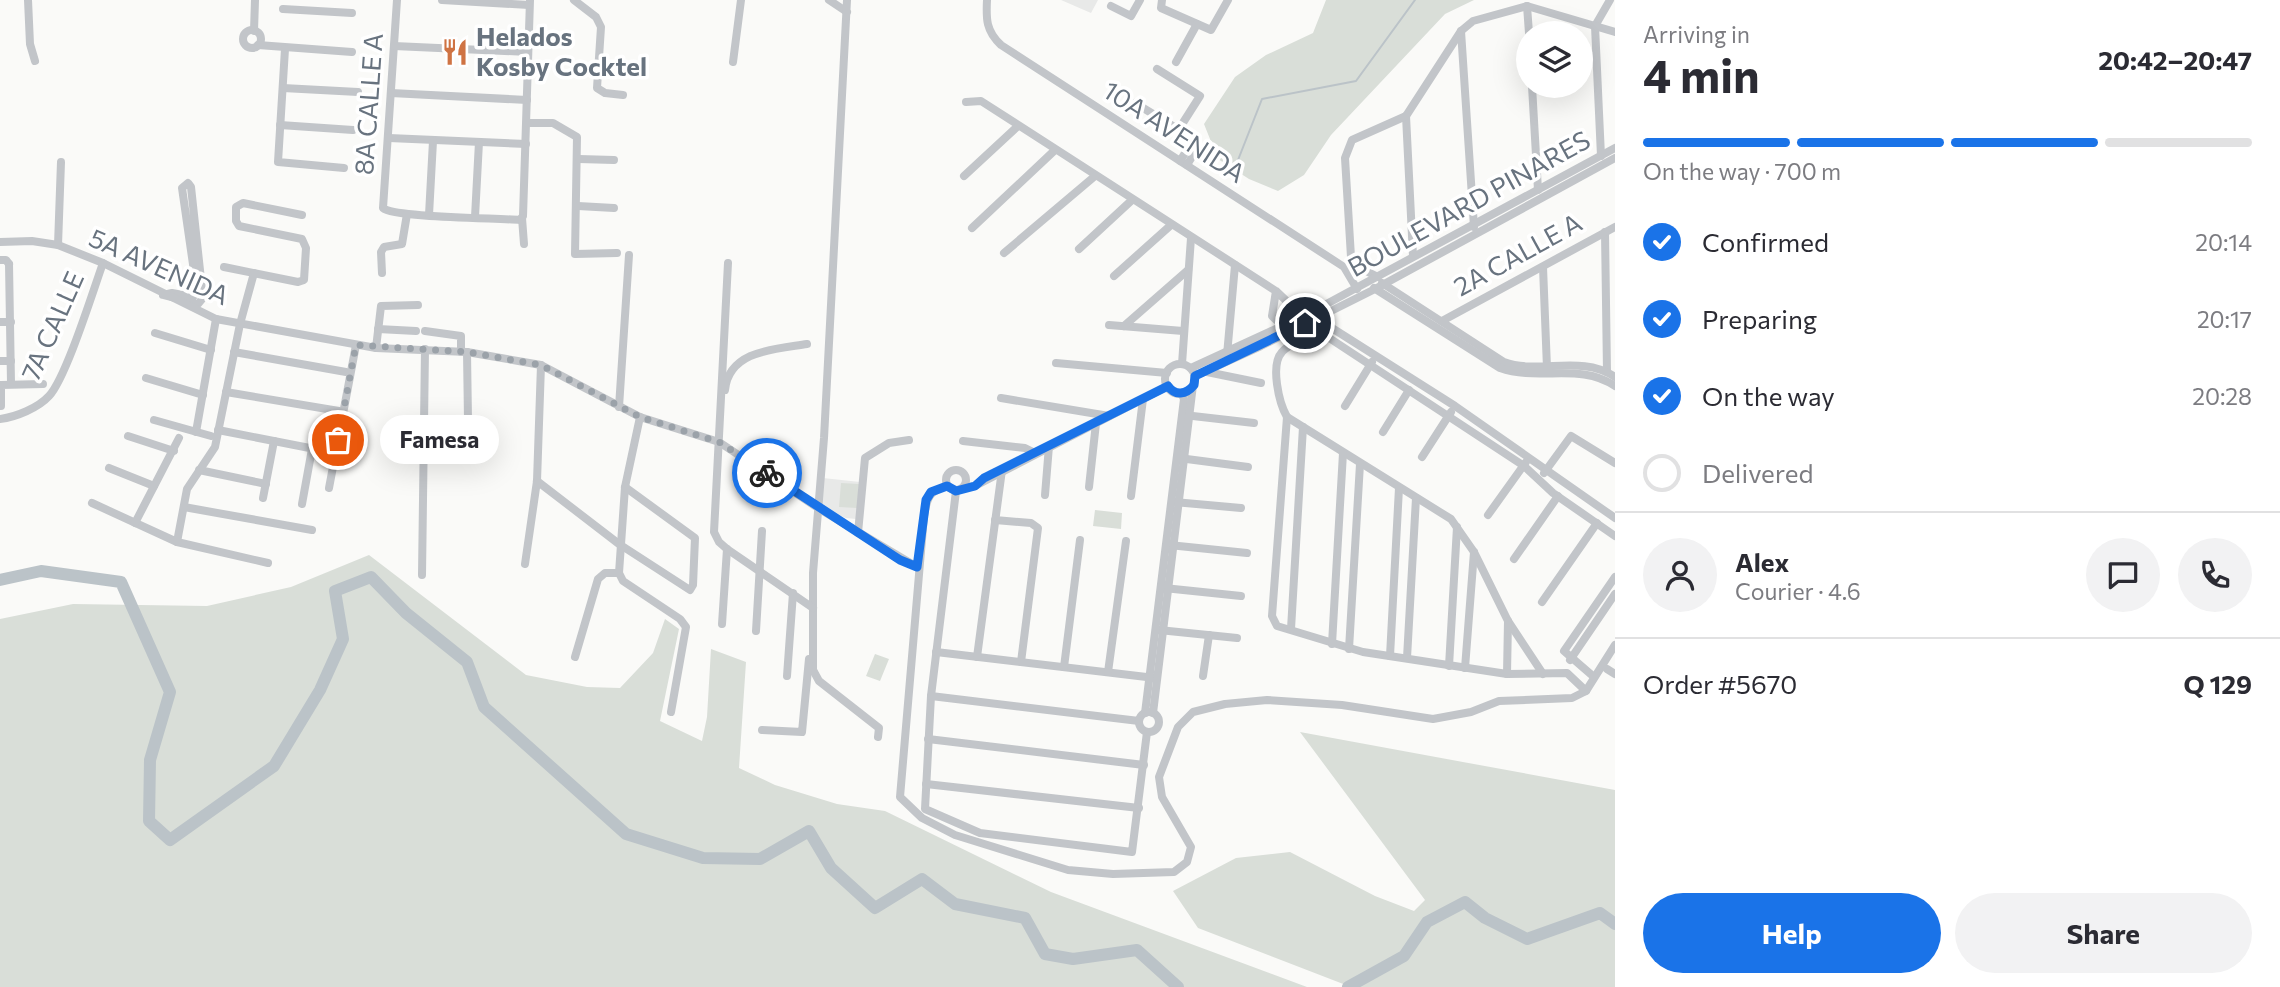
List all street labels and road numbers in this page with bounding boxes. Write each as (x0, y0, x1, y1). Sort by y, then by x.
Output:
street label: 8A CALLE A (347, 32, 388, 176)
street label: 10A AVENIDA (1098, 73, 1252, 188)
street label: BOULEVARD PINARES (1342, 123, 1595, 282)
street label: 2A CALLE A (1448, 206, 1587, 301)
street label: 5A AVENIDA (85, 221, 234, 310)
street label: 7A CALLE (14, 266, 89, 384)

